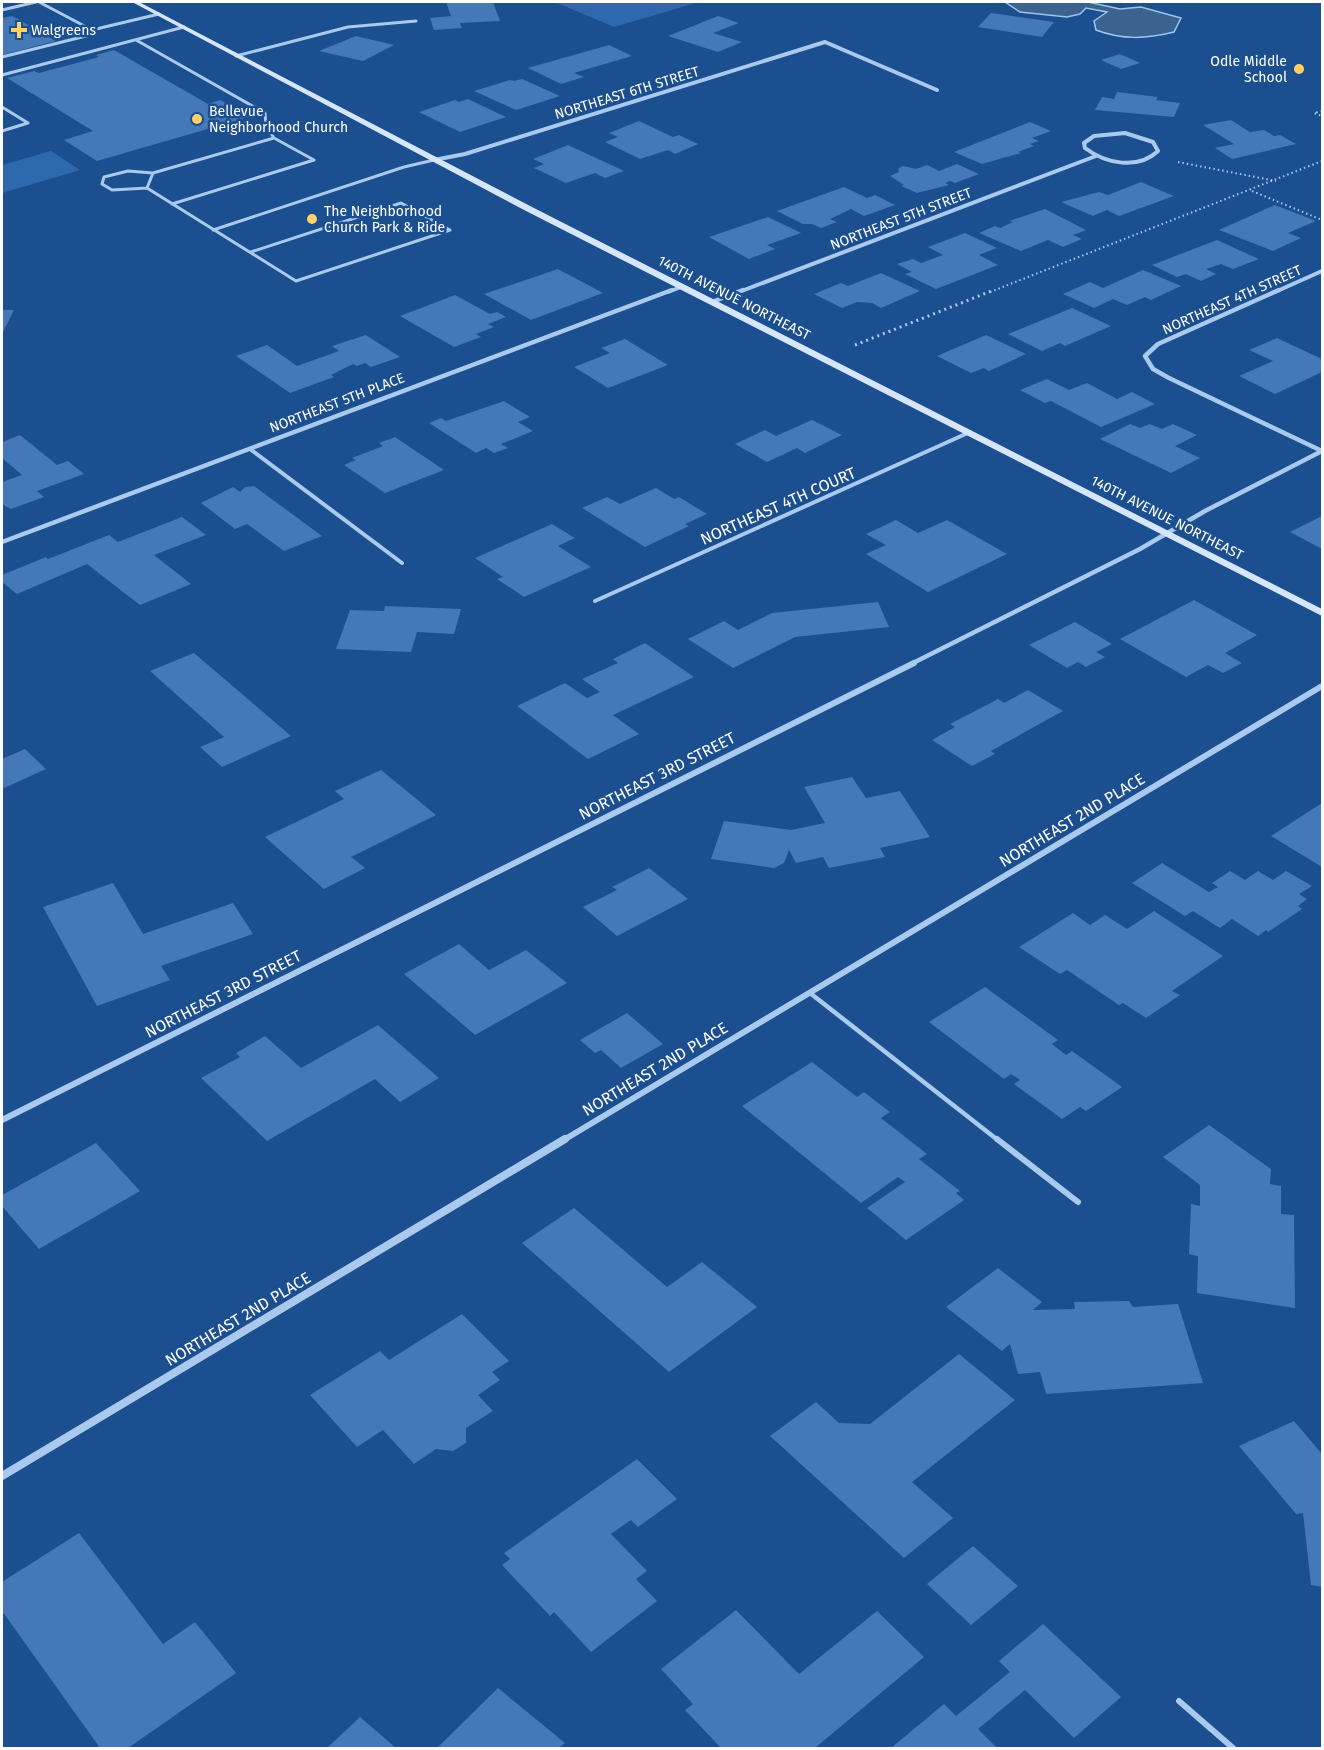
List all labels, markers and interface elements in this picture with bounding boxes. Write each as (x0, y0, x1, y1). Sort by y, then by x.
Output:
place label: Walgreens (31, 22, 96, 39)
marker: Walgreens (12, 23, 26, 37)
place label: Odle Middle School (1210, 53, 1287, 86)
marker: Odle Middle School (1292, 62, 1306, 76)
street label: NORTHEAST 6TH STREET (553, 63, 702, 123)
place label: Bellevue Neighborhood Church (209, 103, 348, 136)
marker: Bellevue Neighborhood Church (190, 112, 204, 126)
street label: NORTHEAST 5TH STREET (828, 184, 975, 254)
place label: The Neighborhood Church Park & Ride (324, 203, 445, 236)
marker: The Neighborhood Church Park & Ride (305, 212, 319, 226)
street label: 140TH AVENUE NORTHEAST (655, 252, 814, 344)
street label: NORTHEAST 4TH STREET (1160, 261, 1305, 338)
street label: NORTHEAST 5TH PLACE (267, 369, 407, 437)
street label: NORTHEAST 4TH COURT (697, 463, 859, 549)
street label: 140TH AVENUE NORTHEAST (1088, 472, 1247, 564)
street label: NORTHEAST 3RD STREET (576, 728, 739, 824)
street label: NORTHEAST 2ND PLACE (996, 769, 1148, 871)
street label: NORTHEAST 3RD STREET (142, 946, 305, 1042)
street label: NORTHEAST 2ND PLACE (579, 1018, 731, 1120)
street label: NORTHEAST 2ND PLACE (162, 1268, 314, 1370)

